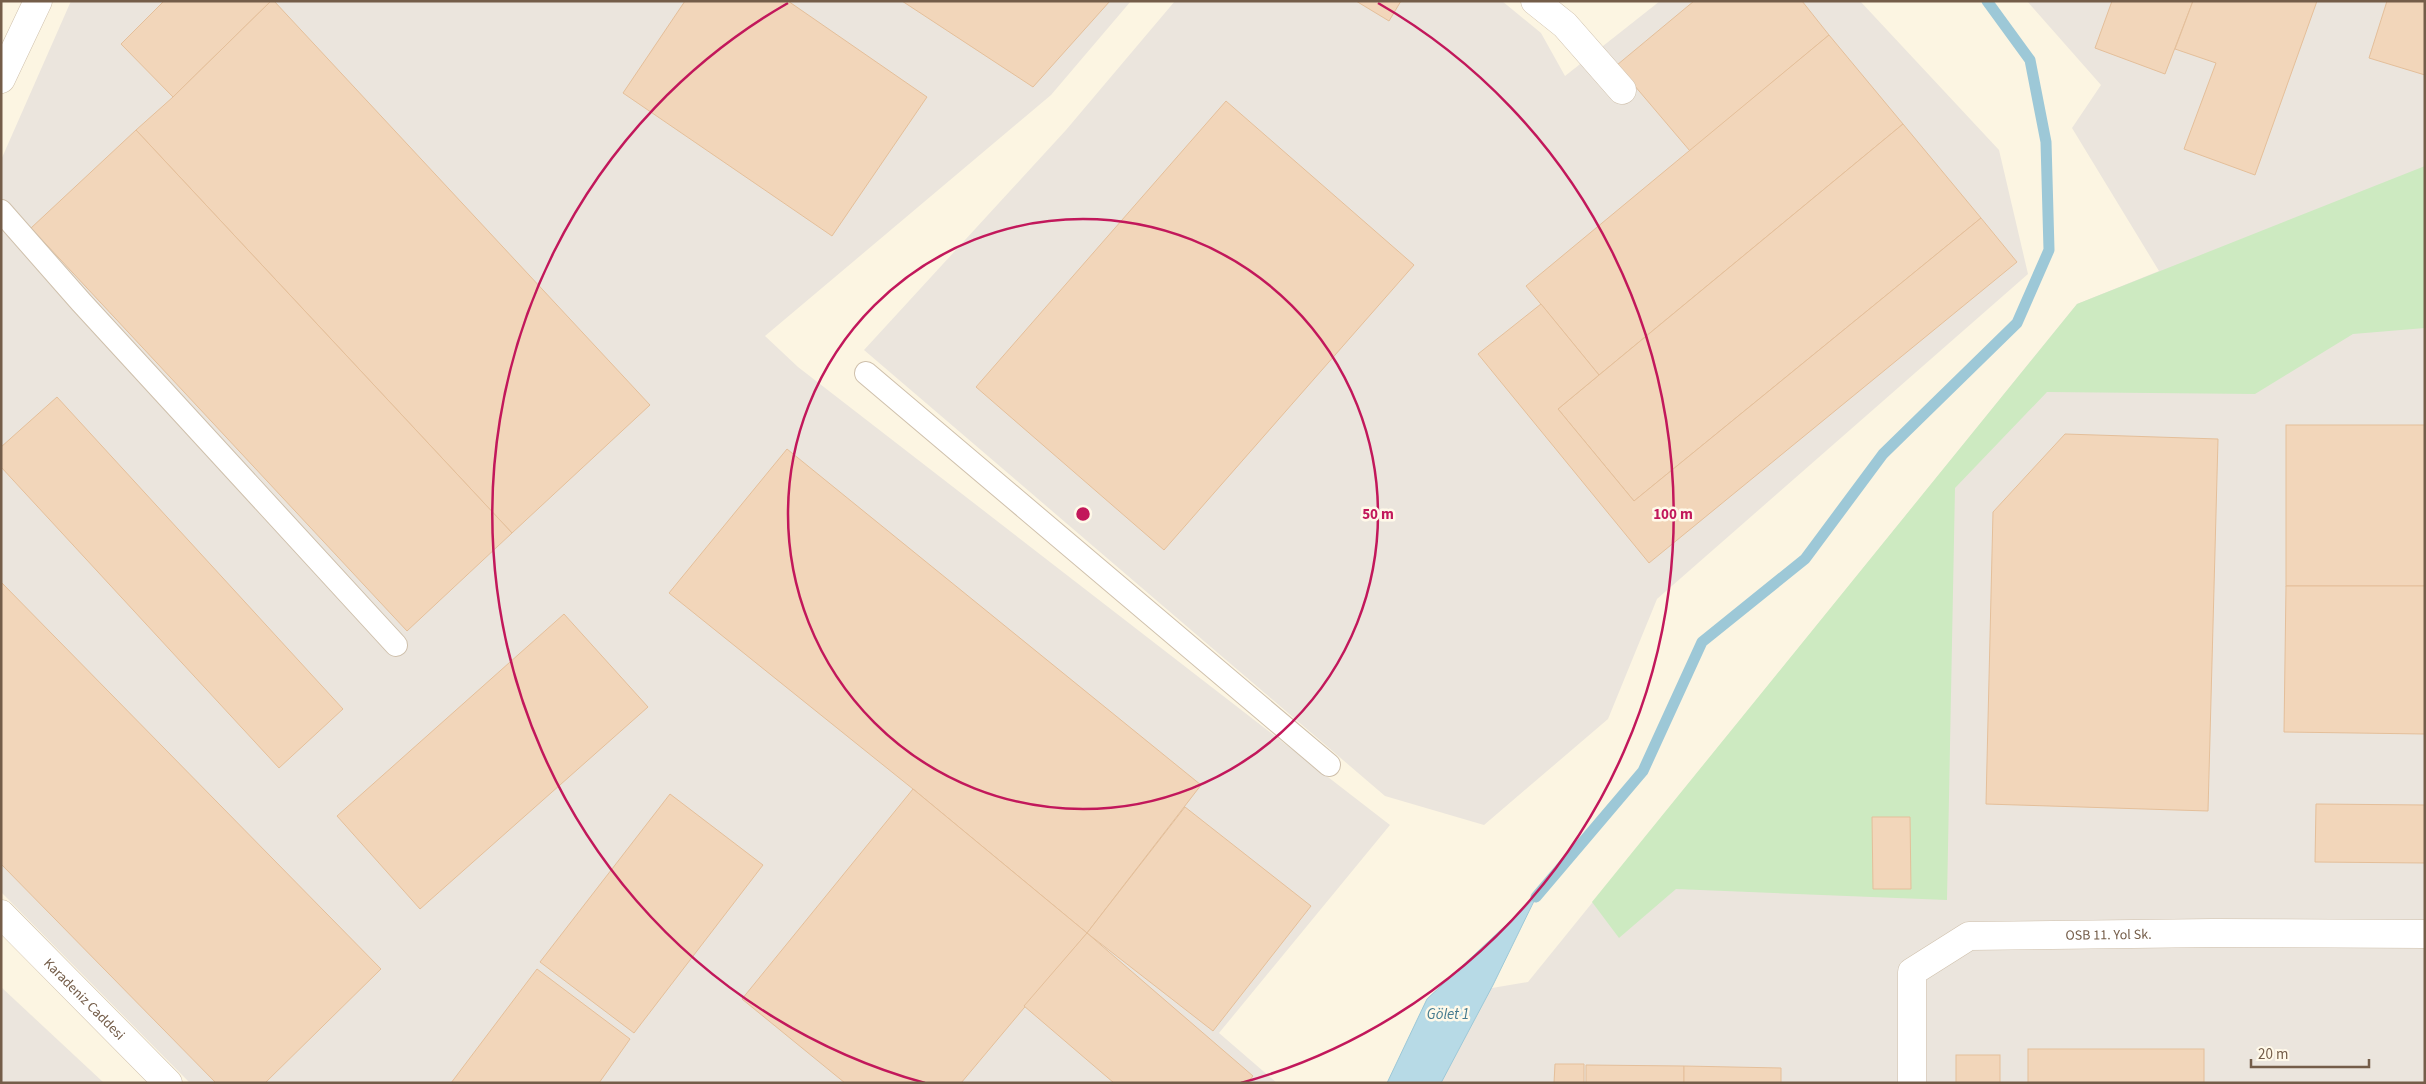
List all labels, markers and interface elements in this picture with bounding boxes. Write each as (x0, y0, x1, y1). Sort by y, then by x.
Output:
text: 50 m (1362, 504, 1394, 525)
text: 100 m (1653, 504, 1693, 525)
centre of rings (1074, 505, 1092, 523)
street label: OSB 11. Yol Sk. (2065, 925, 2152, 946)
street label: Karadeniz Caddesi (39, 954, 129, 1045)
water label: Gölet 1 (1427, 1004, 1469, 1025)
scale bar (2251, 1036, 2368, 1068)
text: 20 m (2258, 1044, 2288, 1065)

